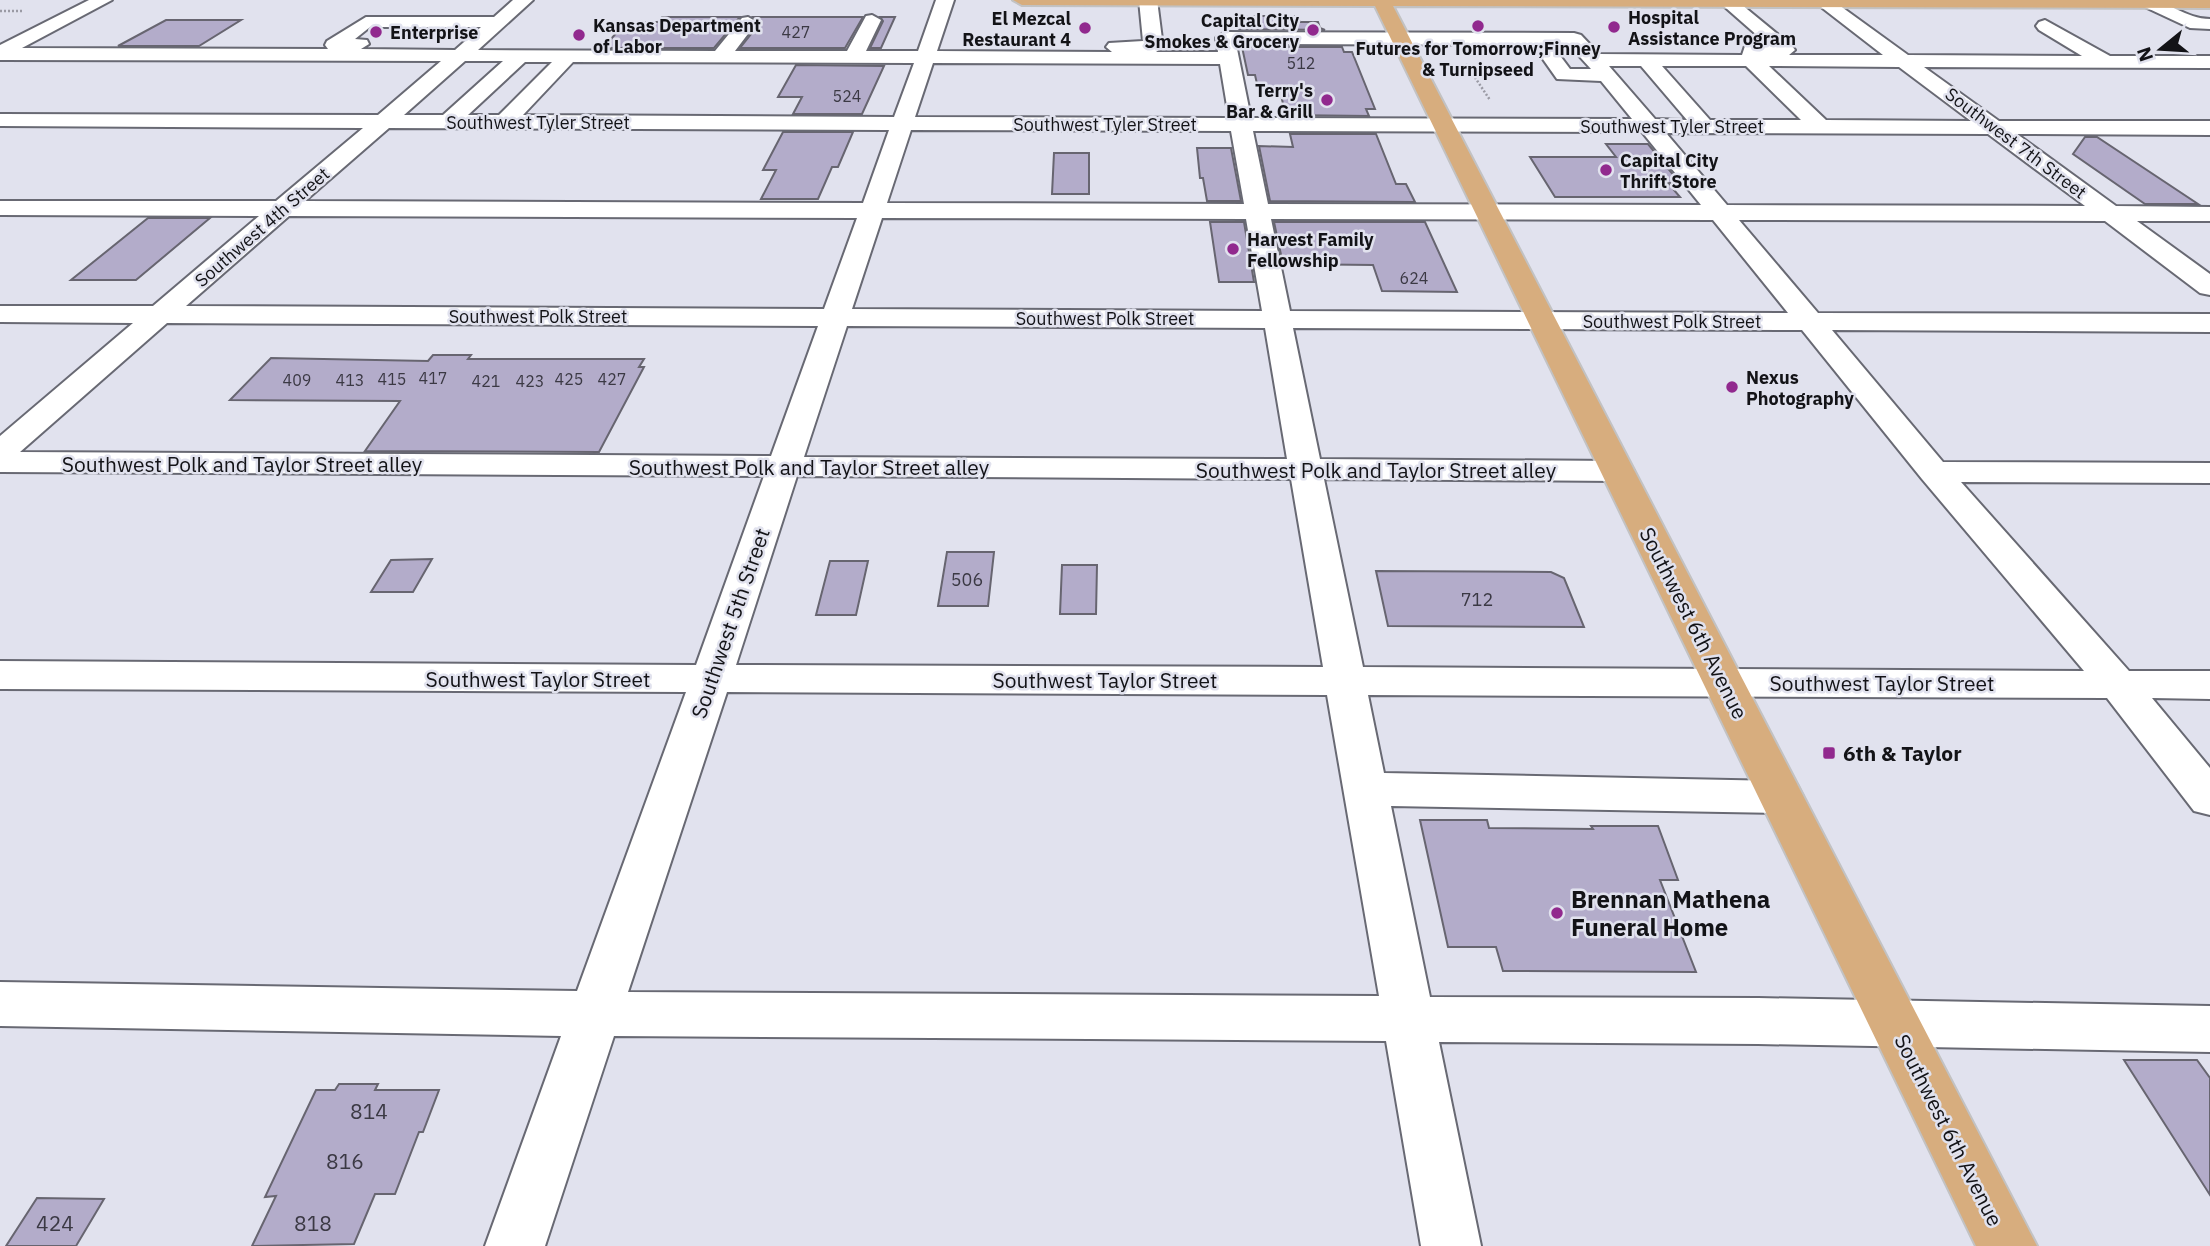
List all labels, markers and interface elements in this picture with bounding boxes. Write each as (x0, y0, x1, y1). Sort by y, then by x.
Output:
place label: Hospital Assistance Program (1628, 6, 1796, 50)
place label: El Mezcal Restaurant 4 (962, 7, 1072, 51)
place label: Capital City Smokes & Grocery (1144, 9, 1299, 53)
place label: Kansas Department of Labor (593, 14, 761, 58)
north arrow (2126, 14, 2196, 84)
marker: Futures for Tomorrow;Finney & Turnipseed (1470, 18, 1486, 34)
marker: Hospital Assistance Program (1606, 19, 1622, 35)
marker: El Mezcal Restaurant 4 (1077, 20, 1093, 36)
place label: Enterprise (390, 21, 478, 44)
house number: 427 (782, 22, 810, 42)
marker: Capital City Smokes & Grocery (1305, 22, 1321, 38)
marker: Enterprise (368, 24, 384, 40)
marker: Kansas Department of Labor (571, 27, 587, 43)
place label: Futures for Tomorrow;Finney & Turnipseed (1355, 37, 1601, 81)
text: N (2131, 44, 2158, 65)
house number: 512 (1287, 53, 1315, 73)
place label: Terry's Bar & Grill (1226, 79, 1314, 123)
street label: Southwest 7th Street (1941, 82, 2091, 204)
house number: 524 (833, 86, 861, 106)
marker: Terry's Bar & Grill (1319, 92, 1335, 108)
street label: Southwest Tyler Street (446, 111, 630, 134)
street label: Southwest Tyler Street (1013, 113, 1197, 136)
street label: Southwest Tyler Street (1580, 115, 1764, 138)
place label: Capital City Thrift Store (1620, 149, 1719, 193)
street label: Southwest 4th Street (190, 162, 334, 292)
marker: Capital City Thrift Store (1598, 162, 1614, 178)
place label: Harvest Family Fellowship (1247, 228, 1374, 272)
marker: Harvest Family Fellowship (1225, 241, 1241, 257)
house number: 624 (1400, 268, 1428, 288)
street label: Southwest Polk Street (449, 305, 627, 328)
street label: Southwest Polk Street (1016, 307, 1194, 330)
street label: Southwest Polk Street (1583, 310, 1761, 333)
place label: Nexus Photography (1746, 366, 1854, 410)
house number: 417 (419, 368, 447, 388)
house number: 415 (378, 369, 406, 389)
house number: 425 (555, 369, 583, 389)
house number: 427 (598, 369, 626, 389)
house number: 409 (283, 370, 311, 390)
house number: 413 (336, 370, 364, 390)
house number: 421 (472, 371, 500, 391)
house number: 423 (516, 371, 544, 391)
marker: Nexus Photography (1724, 379, 1740, 395)
street label: Southwest Polk and Taylor Street alley (62, 450, 423, 478)
street label: Southwest Polk and Taylor Street alley (629, 453, 990, 481)
street label: Southwest Polk and Taylor Street alley (1196, 456, 1557, 484)
street label: Southwest 6th Avenue (1633, 522, 1755, 724)
street label: Southwest 5th Street (684, 524, 776, 722)
house number: 506 (951, 568, 983, 591)
house number: 712 (1461, 588, 1493, 611)
street label: Southwest Taylor Street (426, 665, 650, 693)
street label: Southwest Taylor Street (993, 666, 1217, 694)
street label: Southwest Taylor Street (1770, 669, 1994, 697)
place label: 6th & Taylor (1843, 739, 1962, 767)
marker: 6th & Taylor (1821, 745, 1837, 761)
place label: Brennan Mathena Funeral Home (1571, 883, 1770, 943)
marker: Brennan Mathena Funeral Home (1549, 905, 1565, 921)
street label: Southwest 6th Avenue (1888, 1029, 2010, 1231)
house number: 814 (350, 1097, 388, 1125)
house number: 816 (326, 1147, 364, 1175)
house number: 424 (36, 1209, 74, 1237)
house number: 818 (294, 1209, 332, 1237)

